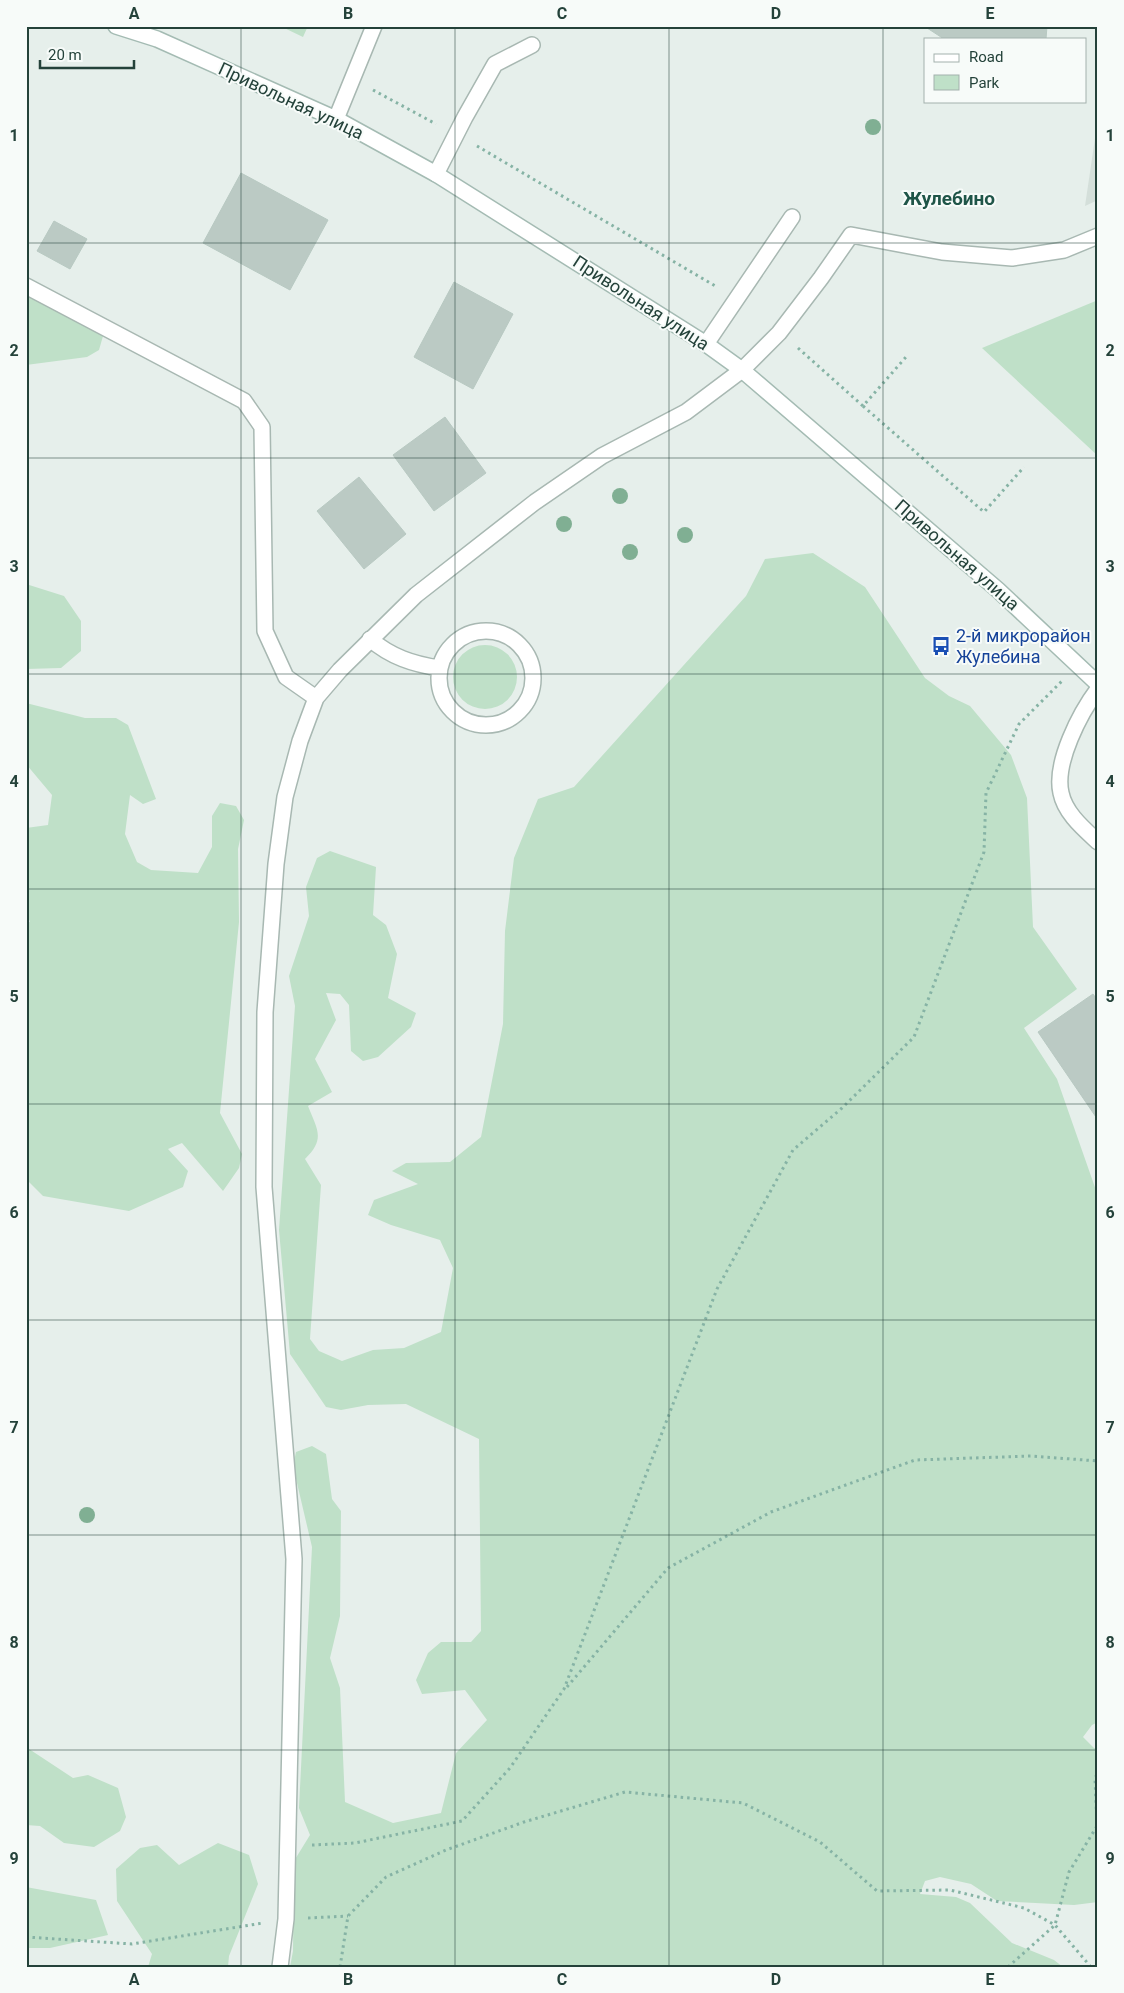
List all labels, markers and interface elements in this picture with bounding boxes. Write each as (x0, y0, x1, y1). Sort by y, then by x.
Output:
text: A (129, 4, 140, 23)
text: B (343, 4, 353, 23)
text: C (557, 4, 567, 23)
text: D (771, 4, 781, 23)
text: E (986, 4, 995, 23)
scale bar (40, 38, 134, 70)
legend (924, 38, 1086, 102)
text: 20 m (48, 46, 82, 64)
text: Road (969, 48, 1003, 66)
street label: Привольная улица (215, 58, 367, 143)
text: Park (969, 74, 1000, 92)
text: 1 (9, 126, 19, 145)
text: 1 (1105, 126, 1115, 145)
district label: Жулебино (903, 187, 995, 210)
street label: Привольная улица (569, 251, 713, 354)
text: 2 (9, 341, 19, 360)
text: 2 (1105, 341, 1115, 360)
street label: Привольная улица (891, 495, 1024, 614)
text: 3 (9, 557, 19, 576)
text: 3 (1105, 557, 1115, 576)
place label: 2-й микрорайон Жулебина (956, 625, 1091, 667)
bus stop icon: 2-й микрорайон Жулебина (930, 635, 952, 657)
text: 4 (9, 772, 19, 791)
text: 4 (1105, 772, 1115, 791)
text: 5 (9, 987, 19, 1006)
text: 5 (1105, 987, 1115, 1006)
text: 6 (9, 1203, 19, 1222)
text: 6 (1105, 1203, 1115, 1222)
text: 7 (9, 1418, 19, 1437)
text: 7 (1105, 1418, 1115, 1437)
text: 8 (9, 1633, 19, 1652)
text: 8 (1105, 1633, 1115, 1652)
text: 9 (9, 1849, 19, 1868)
text: 9 (1105, 1849, 1115, 1868)
text: A (129, 1970, 140, 1989)
text: B (343, 1970, 353, 1989)
text: C (557, 1970, 567, 1989)
text: D (771, 1970, 781, 1989)
text: E (986, 1970, 995, 1989)

